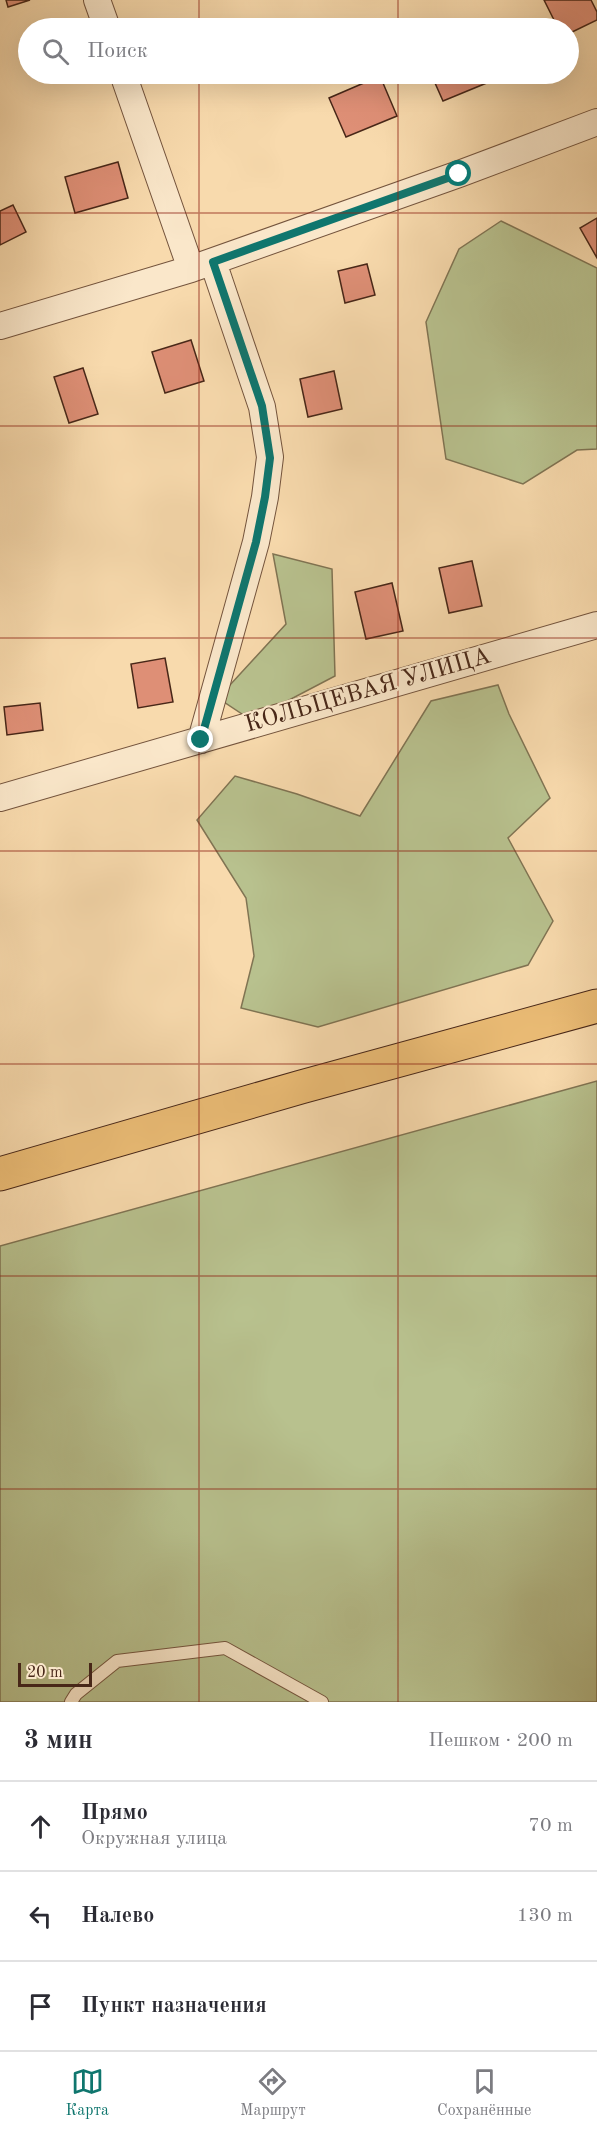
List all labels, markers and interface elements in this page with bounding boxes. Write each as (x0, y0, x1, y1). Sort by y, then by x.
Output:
search box (18, 18, 579, 84)
icon: search (39, 35, 72, 68)
text: Поиск (87, 40, 148, 62)
route start (445, 160, 471, 186)
street label: КОЛЬЦЕВАЯ УЛИЦА (242, 644, 494, 738)
route end (187, 726, 213, 752)
scale bar (18, 1660, 92, 1688)
text: 20 m (27, 1665, 63, 1681)
text: 3 мин (24, 1728, 93, 1754)
text: Пешком · 200 m (428, 1731, 573, 1751)
text: Прямо (81, 1802, 148, 1824)
icon: ahead (24, 1810, 57, 1843)
text: 70 m (528, 1816, 573, 1836)
text: Окружная улица (81, 1829, 227, 1849)
icon: left (24, 1900, 57, 1933)
text: Налево (81, 1905, 154, 1927)
text: 130 m (517, 1906, 573, 1926)
icon: arrive (24, 1990, 57, 2023)
text: Пункт назначения (81, 1995, 267, 2017)
tab: Карта (66, 2065, 109, 2121)
tab: Маршрут (240, 2065, 306, 2121)
tab: Сохранённые (437, 2065, 531, 2121)

